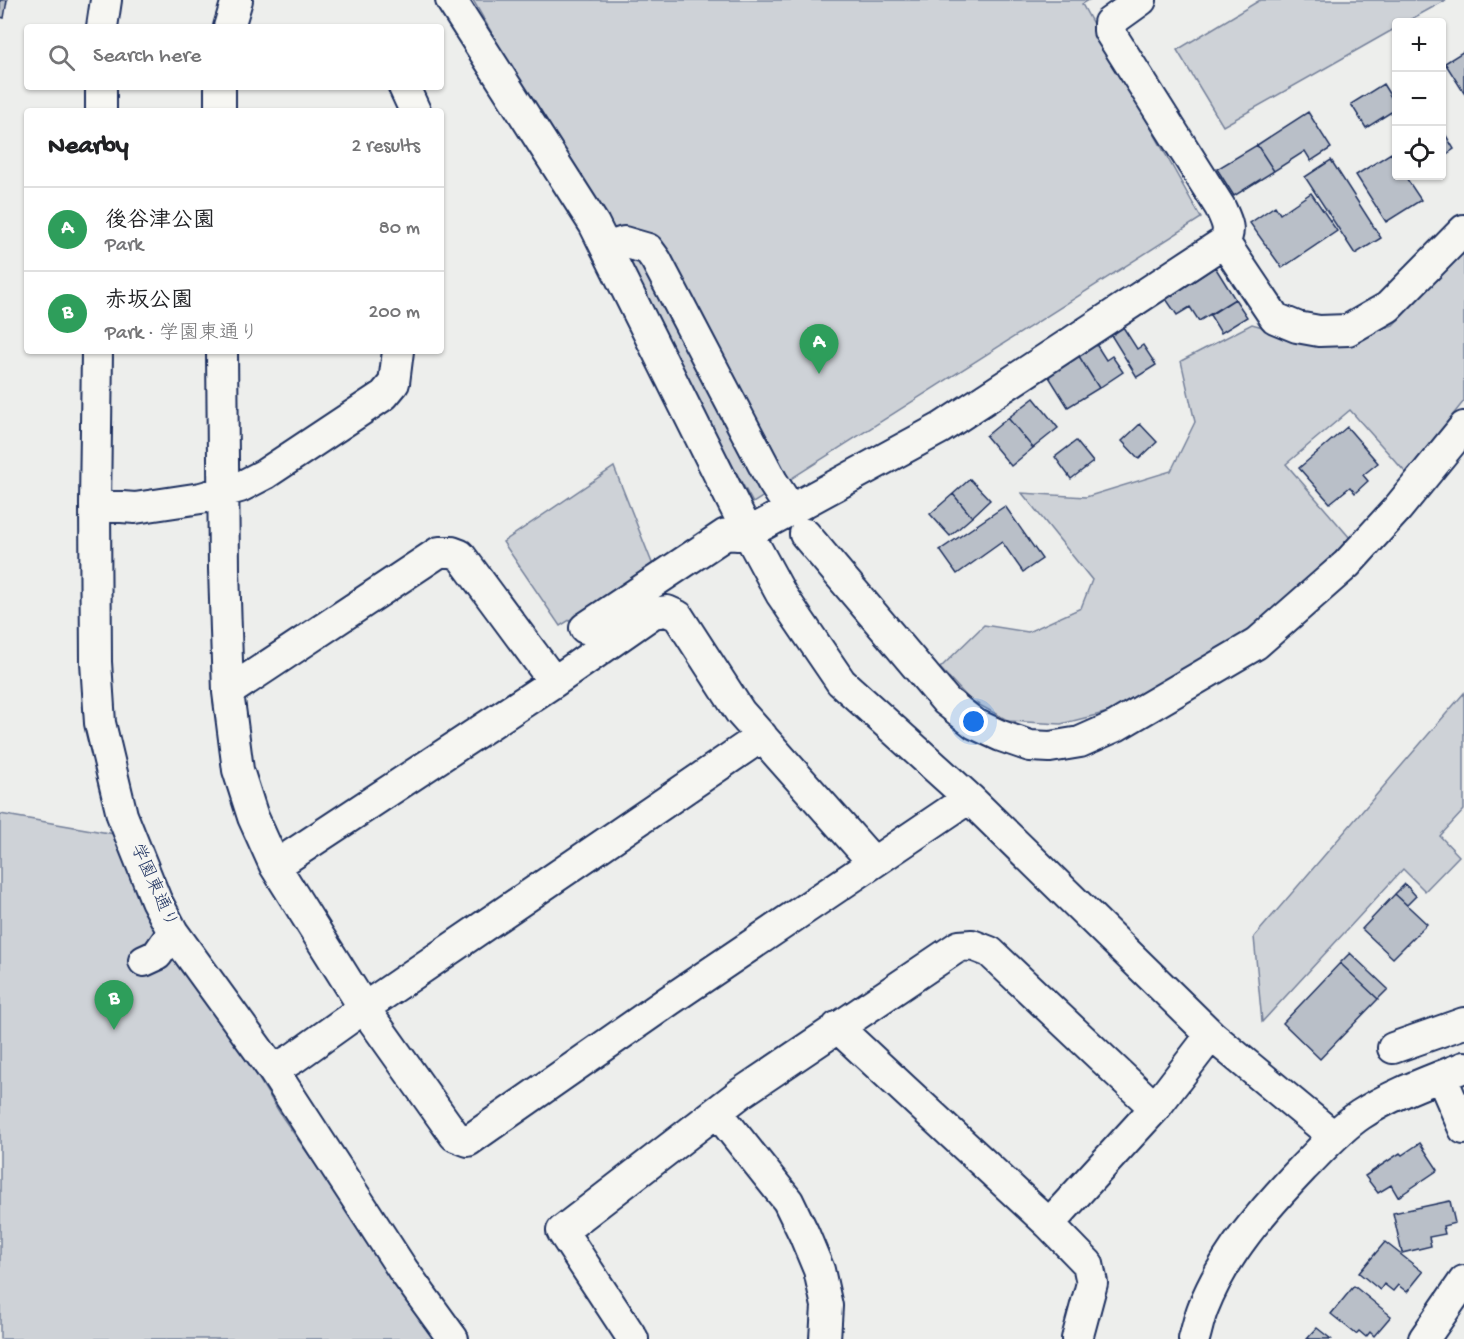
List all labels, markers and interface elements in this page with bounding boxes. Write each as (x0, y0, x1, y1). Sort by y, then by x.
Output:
map controls (1392, 18, 1446, 180)
button: + (1392, 18, 1446, 72)
search box (24, 24, 444, 90)
icon: search (45, 41, 78, 74)
text: Search here (93, 44, 201, 70)
button: − (1392, 72, 1446, 126)
button: locate (1392, 126, 1446, 180)
text: Nearby (48, 132, 129, 163)
text: 2 results (351, 136, 420, 159)
text: 後谷津公園 (105, 209, 215, 235)
text: A (62, 218, 73, 241)
text: 80 m (379, 218, 420, 241)
text: Park (105, 235, 143, 258)
text: 赤坂公園 (105, 289, 193, 315)
text: B (62, 302, 73, 325)
text: 200 m (369, 302, 420, 325)
text: Park · 学園東通り (105, 323, 259, 346)
pin: A (800, 324, 838, 374)
your location (959, 707, 988, 736)
street label: 学園東通り (125, 840, 182, 931)
pin: B (94, 980, 134, 1030)

